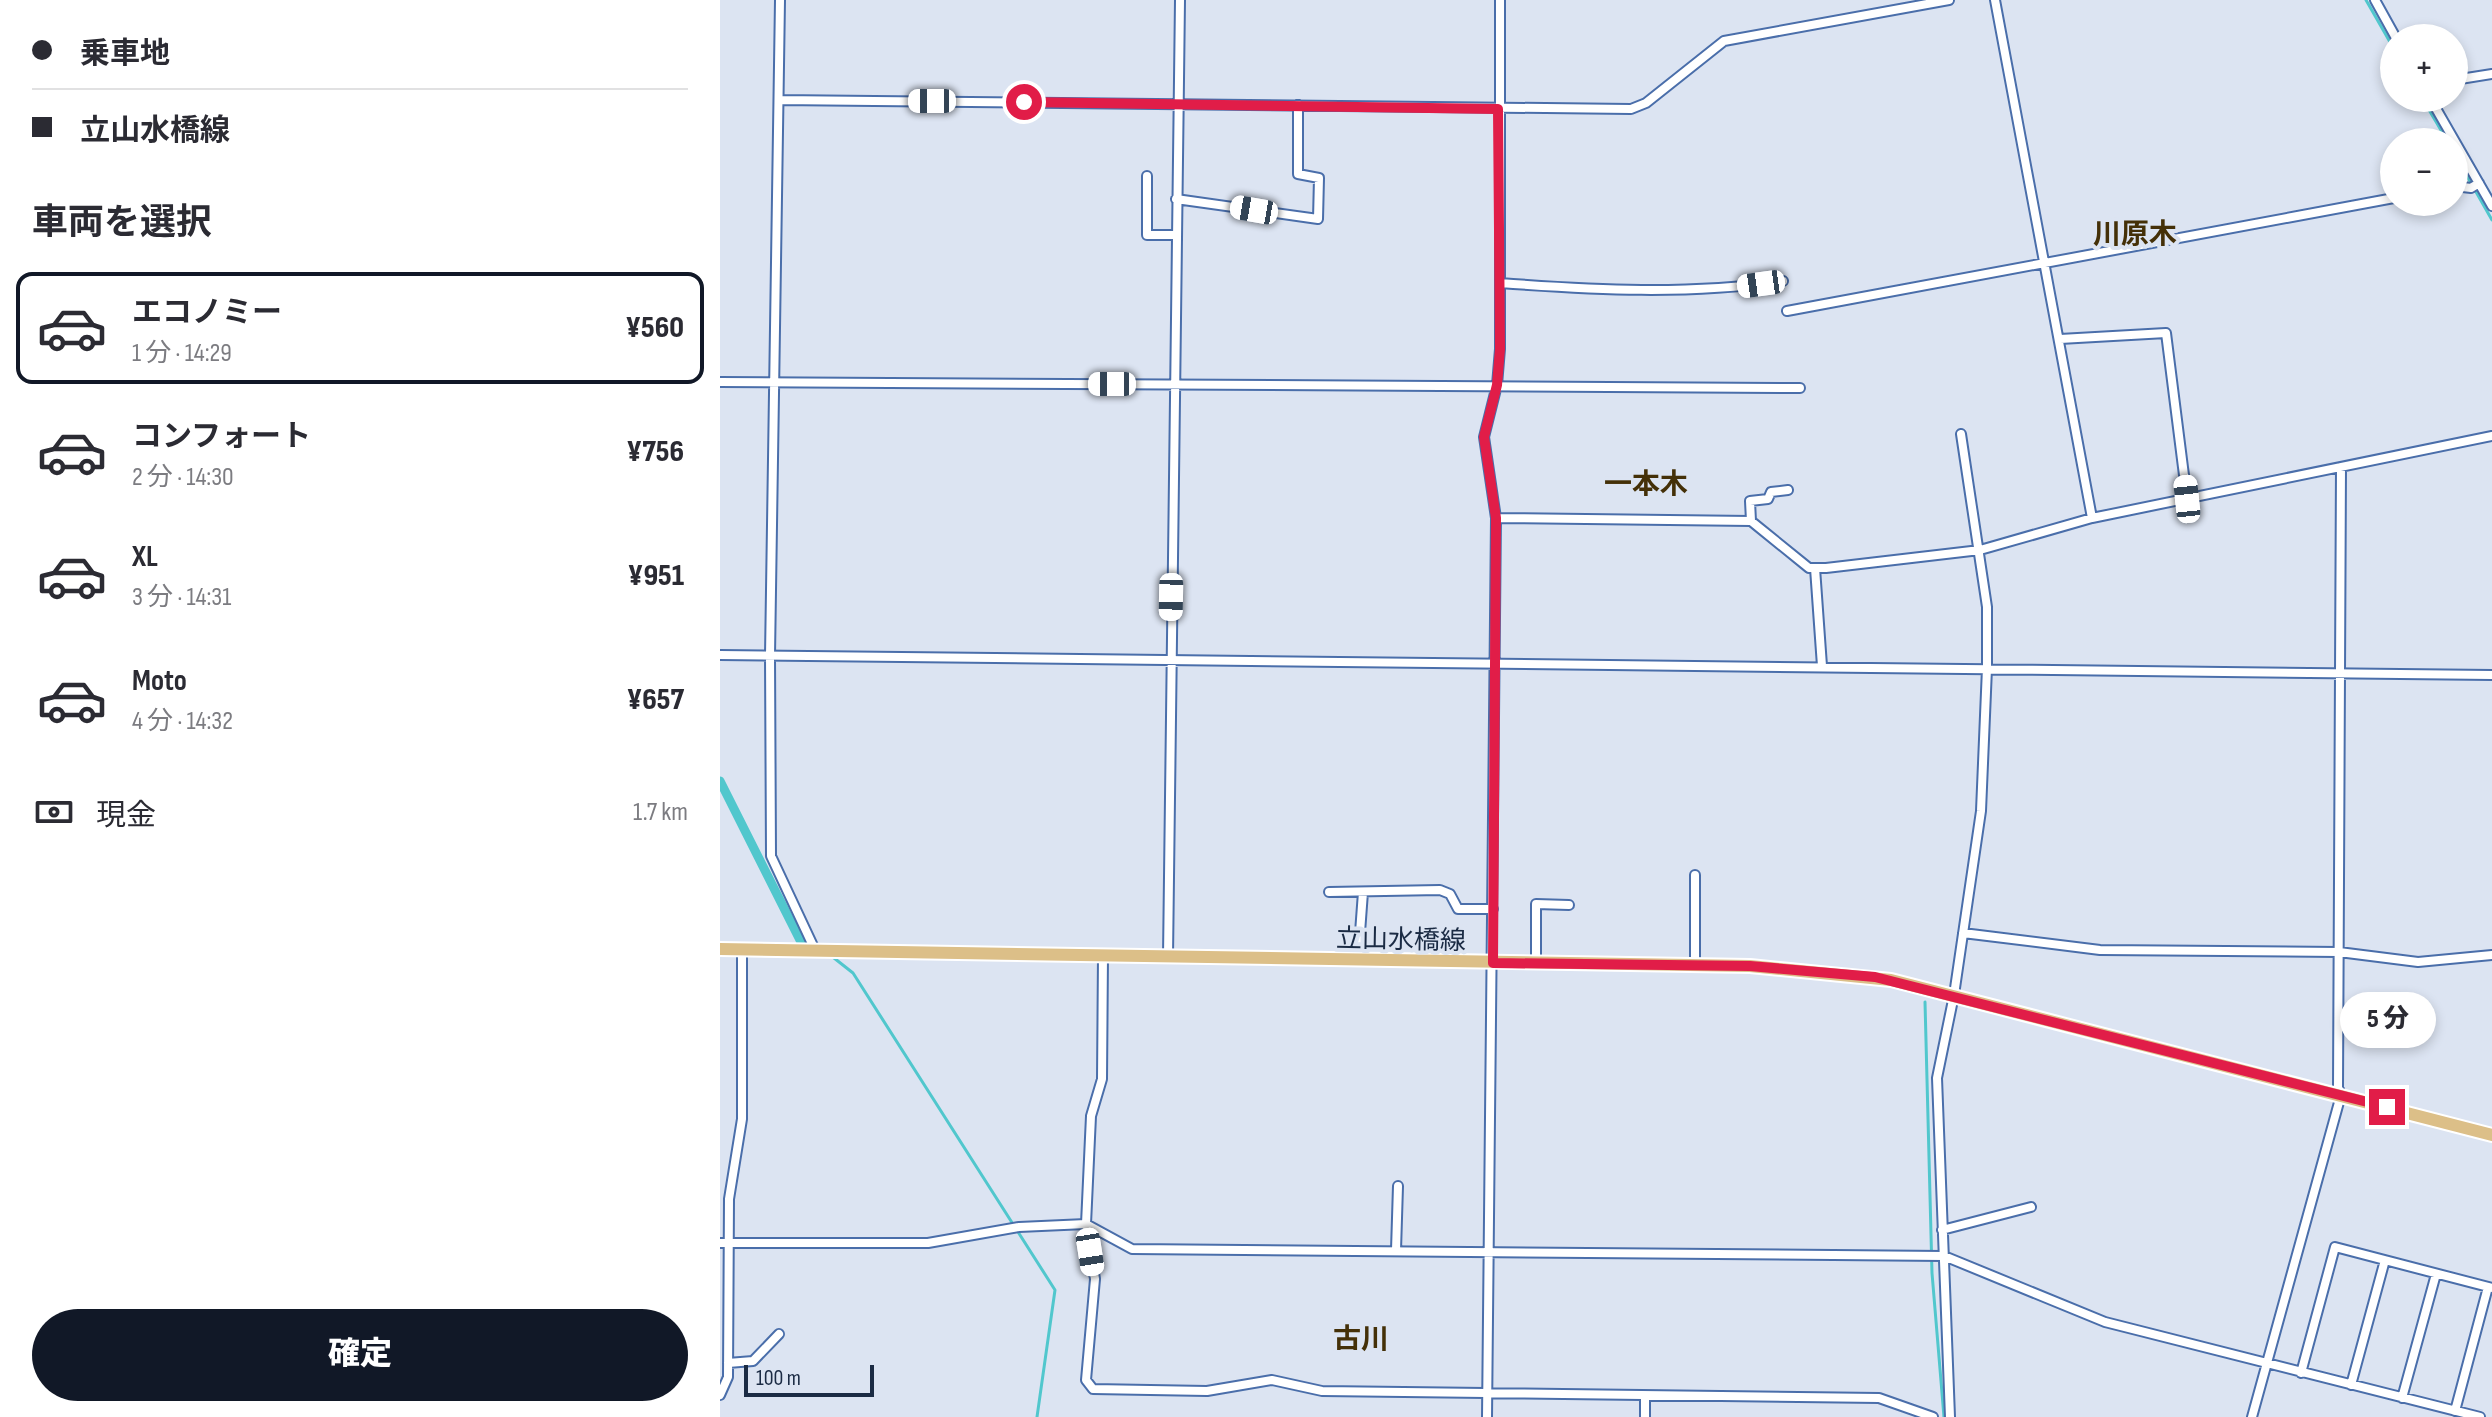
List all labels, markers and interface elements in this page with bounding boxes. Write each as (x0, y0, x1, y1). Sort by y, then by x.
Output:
map controls (2380, 24, 2468, 216)
button: + (2380, 24, 2468, 112)
text: 乗車地 (80, 36, 170, 72)
route start (1006, 84, 1042, 120)
car (908, 89, 956, 113)
text: 立山水橋線 (80, 113, 230, 149)
button: − (2380, 128, 2468, 216)
car (1228, 194, 1280, 226)
text: 車両を選択 (32, 202, 212, 245)
district label: 川原木 (2093, 218, 2177, 251)
car (1736, 269, 1786, 299)
icon: car (36, 292, 108, 364)
text: エコノミー (132, 295, 282, 331)
text: ¥560 (626, 310, 684, 346)
text: 1 分 · 14:29 (132, 338, 232, 369)
car (1088, 372, 1136, 396)
icon: car (36, 416, 108, 488)
text: コンフォート (132, 419, 311, 455)
text: ¥756 (626, 434, 684, 470)
text: 2 分 · 14:30 (132, 462, 234, 493)
district label: 一本木 (1604, 468, 1688, 501)
car (2173, 474, 2201, 524)
text: XL (132, 539, 158, 575)
icon: car (36, 540, 108, 612)
text: ¥951 (628, 558, 684, 594)
car (1159, 573, 1183, 621)
text: 3 分 · 14:31 (132, 582, 231, 613)
text: Moto (132, 663, 187, 699)
icon: car (36, 664, 108, 736)
text: ¥657 (627, 682, 684, 718)
text: 4 分 · 14:32 (132, 706, 233, 737)
icon: cash (32, 790, 76, 834)
text: 1.7 km (633, 797, 688, 828)
text: 現金 (96, 798, 156, 834)
street label: 立山水橋線 (1336, 924, 1466, 957)
callout: 5 分 (2339, 991, 2435, 1047)
text: 5 分 (2367, 1004, 2409, 1035)
route end (2369, 1089, 2405, 1125)
car (1074, 1226, 1106, 1278)
button: 確定 (32, 1309, 688, 1401)
district label: 古川 (1333, 1323, 1389, 1356)
scale bar (744, 1361, 874, 1397)
text: 100 m (756, 1365, 801, 1392)

